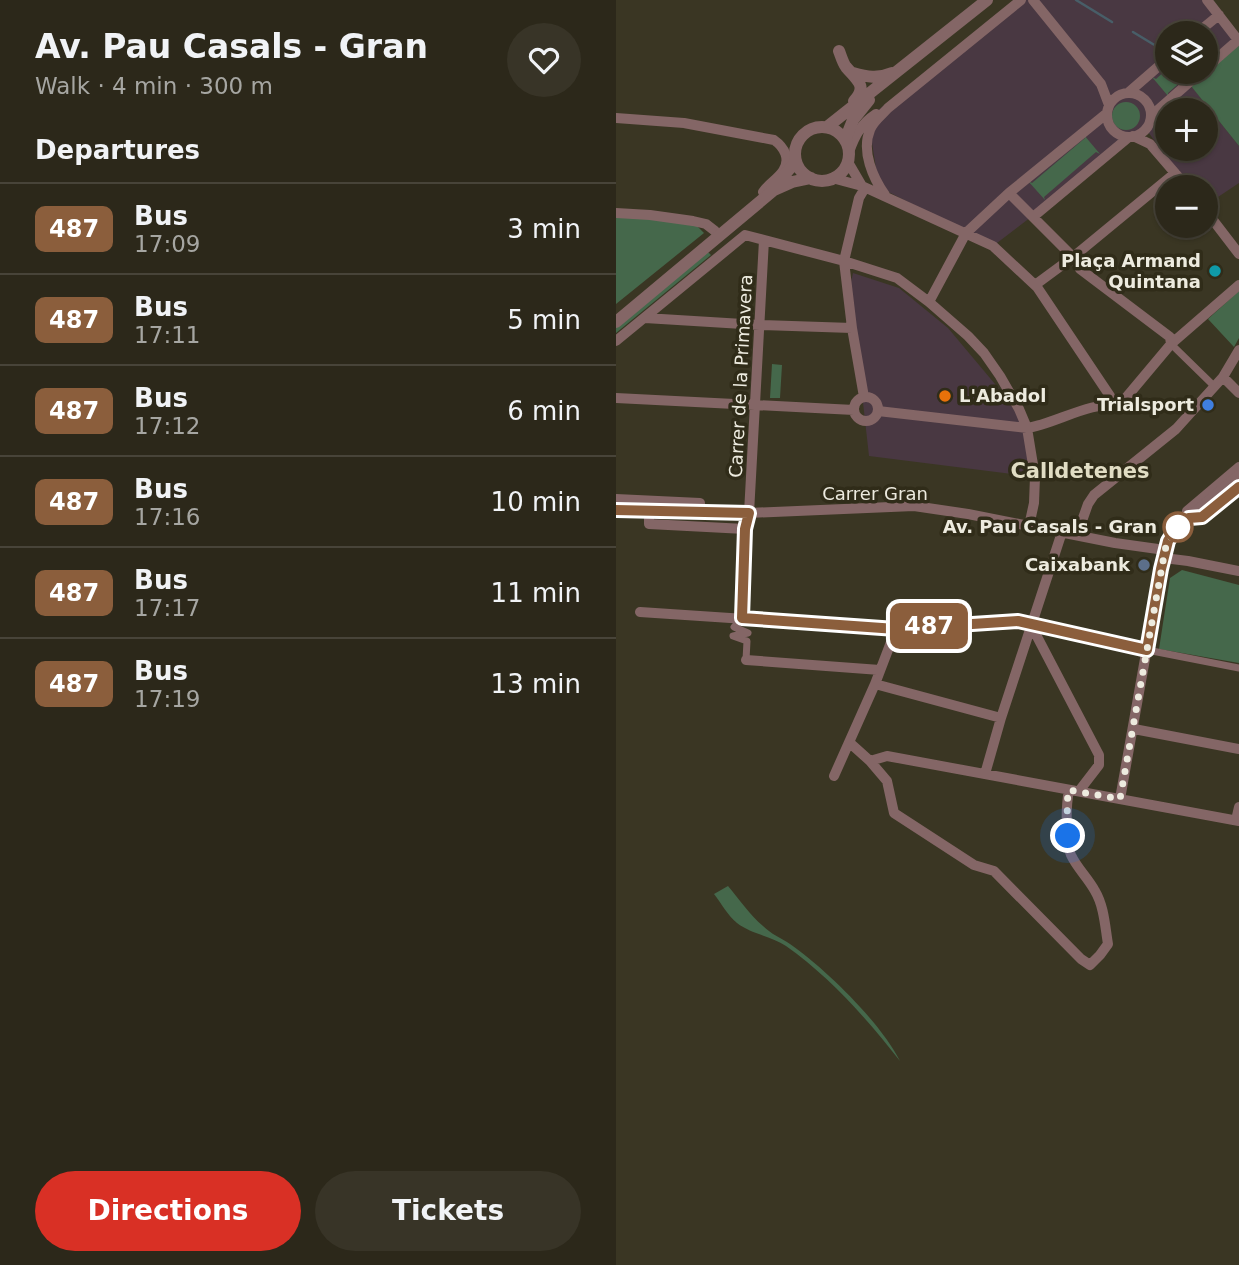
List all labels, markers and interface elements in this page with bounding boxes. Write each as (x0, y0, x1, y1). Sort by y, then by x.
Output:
map controls (1155, 21, 1218, 238)
button: layers (1155, 21, 1218, 84)
button: heart (507, 23, 581, 97)
text: Av. Pau Casals - Gran (35, 27, 428, 66)
text: Walk · 4 min · 300 m (35, 73, 273, 99)
button: + (1155, 98, 1218, 161)
text: Departures (35, 135, 200, 165)
button: − (1155, 175, 1218, 238)
text: Bus (134, 201, 188, 231)
text: 3 min (507, 214, 581, 244)
text: 487 (49, 215, 99, 243)
text: 17:09 (134, 231, 200, 257)
place label: Plaça Armand Quintana (1061, 250, 1201, 292)
marker: Plaça Armand Quintana (1207, 263, 1223, 279)
street label: Carrer de la Primavera (725, 274, 756, 478)
text: Bus (134, 292, 188, 322)
text: 5 min (507, 305, 581, 335)
text: 487 (49, 306, 99, 334)
text: 17:11 (134, 322, 200, 348)
text: Bus (134, 383, 188, 413)
place label: L'Abadol (959, 385, 1046, 406)
marker: L'Abadol (937, 388, 953, 404)
place label: Trialsport (1097, 394, 1194, 415)
text: 6 min (507, 396, 581, 426)
text: 487 (49, 397, 99, 425)
marker: Trialsport (1200, 397, 1216, 413)
text: 17:12 (134, 413, 200, 439)
district label: Calldetenes (1010, 459, 1150, 483)
text: Bus (134, 474, 188, 504)
street label: Carrer Gran (822, 483, 928, 504)
text: 10 min (491, 487, 581, 517)
text: 487 (49, 488, 99, 516)
text: 17:16 (134, 504, 200, 530)
marker: Av. Pau Casals - Gran (1163, 512, 1193, 542)
place label: Av. Pau Casals - Gran (943, 516, 1157, 537)
place label: Caixabank (1025, 554, 1131, 575)
marker: Caixabank (1136, 557, 1152, 573)
text: Bus (134, 565, 188, 595)
text: 11 min (491, 578, 581, 608)
text: 487 (49, 579, 99, 607)
text: 17:17 (134, 595, 200, 621)
line badge: 487 (889, 603, 969, 649)
text: 487 (904, 612, 954, 640)
text: Bus (134, 656, 188, 686)
text: 13 min (491, 669, 581, 699)
text: 487 (49, 670, 99, 698)
text: 17:19 (134, 686, 200, 712)
your location (1050, 818, 1085, 853)
button: Directions (35, 1171, 301, 1251)
button: Tickets (315, 1171, 581, 1251)

